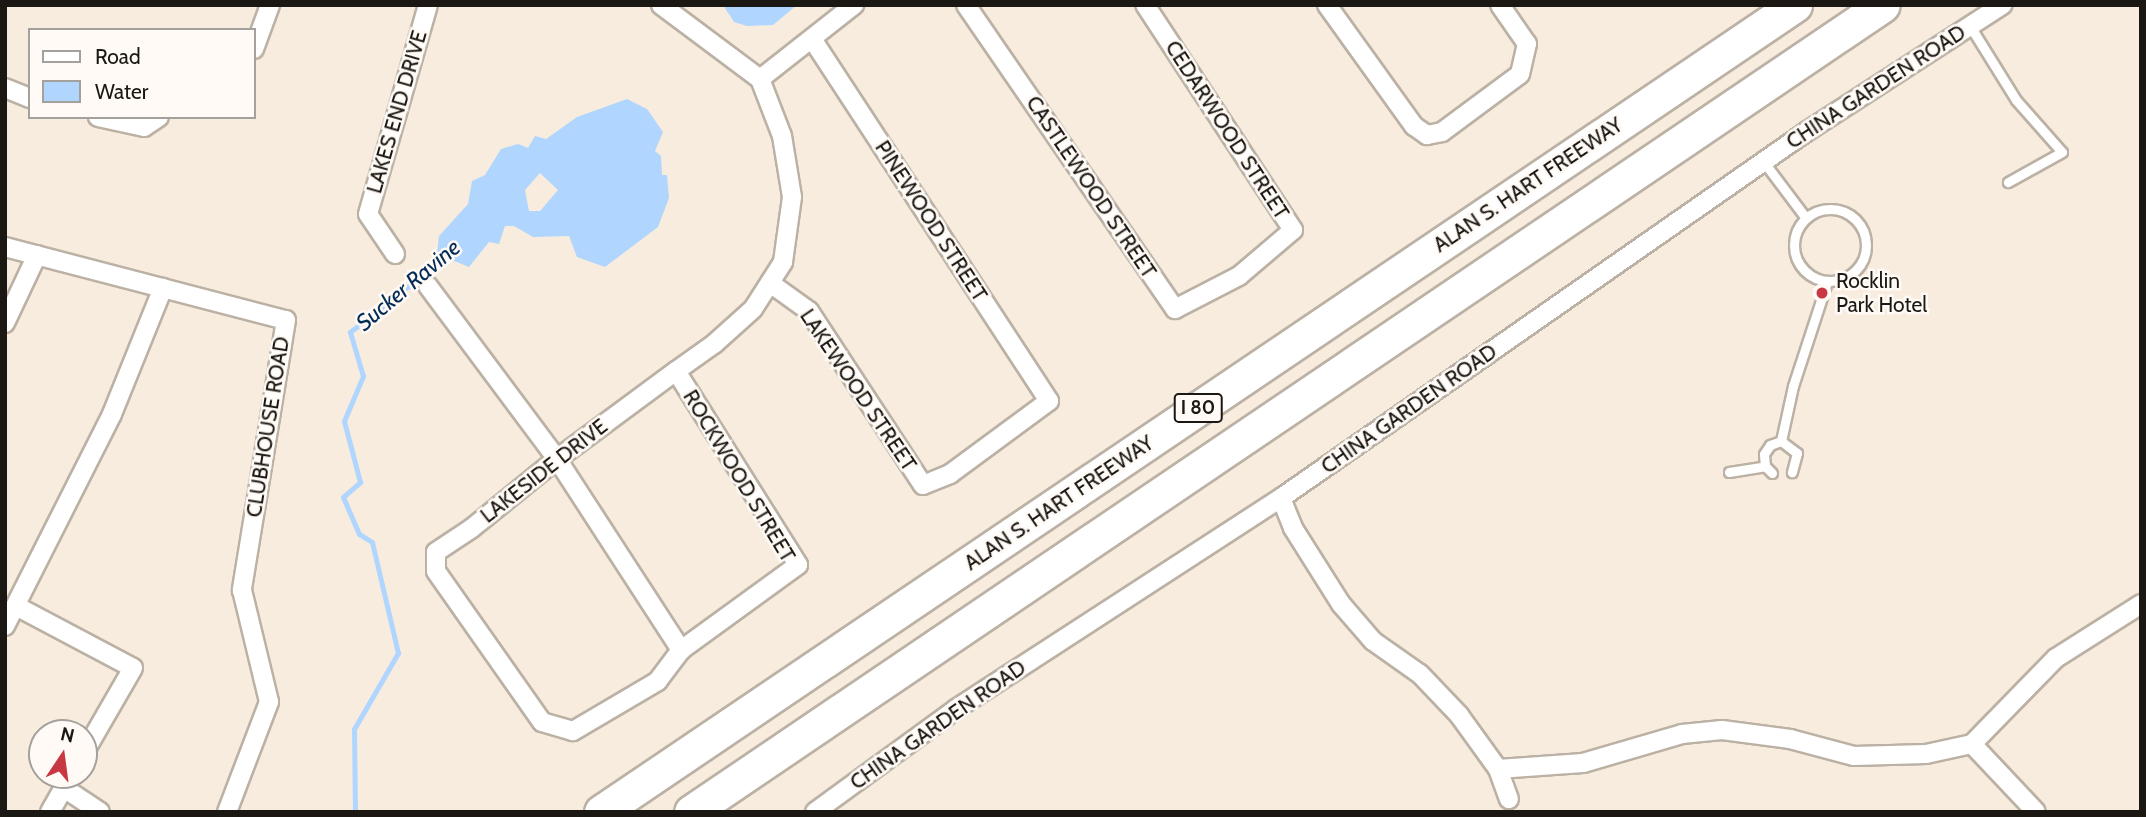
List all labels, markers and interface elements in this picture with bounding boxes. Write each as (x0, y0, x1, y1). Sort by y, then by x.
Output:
street label: CHINA GARDEN ROAD (1782, 20, 1970, 154)
legend (28, 28, 256, 119)
street label: LAKES END DRIVE (362, 28, 432, 196)
street label: CEDARWOOD STREET (1160, 36, 1294, 224)
text: Road (95, 44, 141, 69)
text: Water (95, 79, 148, 104)
street label: CASTLEWOOD STREET (1021, 91, 1161, 283)
street label: ALAN S. HART FREEWAY (1429, 112, 1627, 258)
street label: PINEWOOD STREET (870, 136, 992, 306)
water label: Sucker Ravine (350, 233, 466, 337)
place label: Rocklin Park Hotel (1836, 268, 1927, 318)
marker: Rocklin Park Hotel (1814, 285, 1830, 301)
street label: LAKEWOOD STREET (795, 304, 921, 476)
street label: CLUBHOUSE ROAD (241, 335, 295, 519)
street label: CHINA GARDEN ROAD (1316, 339, 1502, 479)
street label: ROCKWOOD STREET (678, 385, 800, 567)
road number: I 80 (1174, 392, 1222, 424)
street label: LAKESIDE DRIVE (476, 414, 612, 528)
street label: ALAN S. HART FREEWAY (960, 430, 1158, 576)
street label: CHINA GARDEN ROAD (845, 655, 1031, 795)
north arrow (28, 719, 98, 789)
text: N (58, 722, 77, 748)

